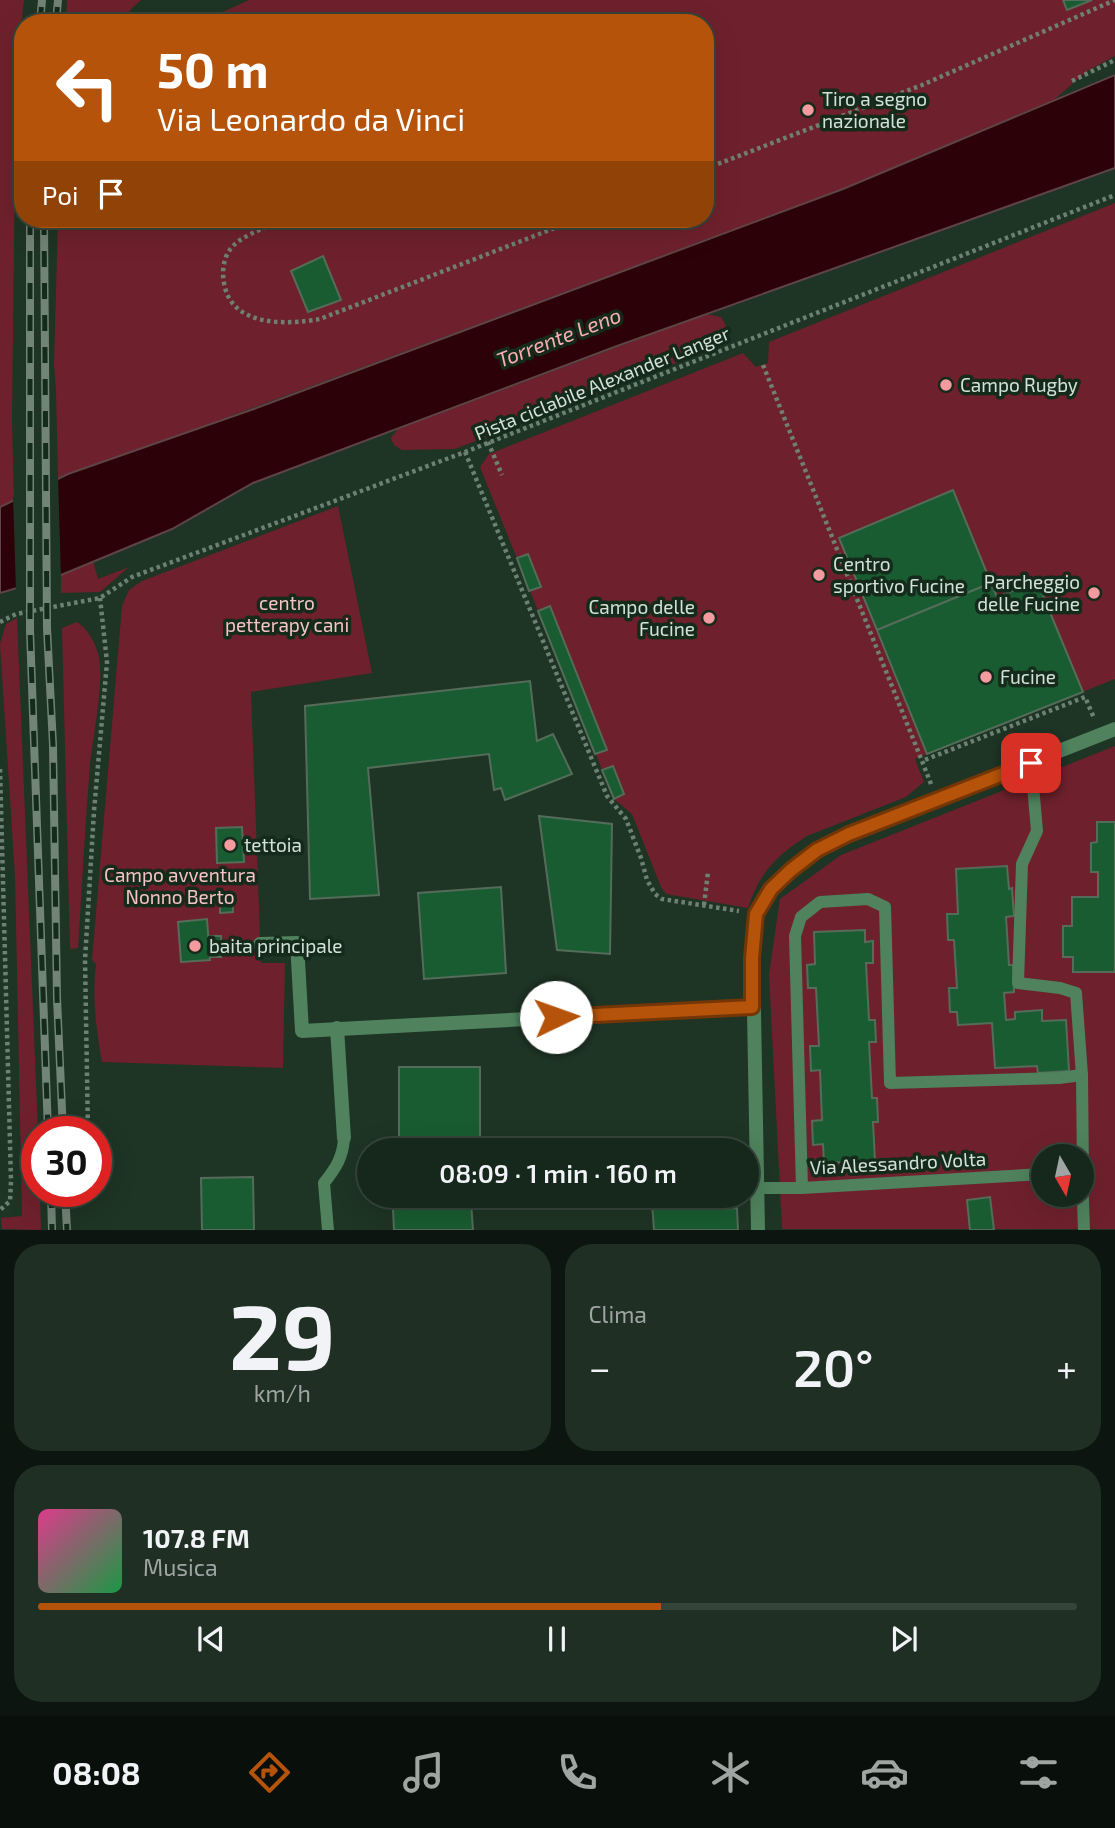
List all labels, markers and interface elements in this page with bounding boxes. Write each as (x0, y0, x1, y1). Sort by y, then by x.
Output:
text: 50 m (157, 39, 269, 98)
icon: left (42, 42, 133, 133)
place label: Tiro a segno nazionale (822, 87, 927, 132)
text: Via Leonardo da Vinci (157, 99, 465, 137)
marker: Tiro a segno nazionale (800, 102, 816, 118)
icon: arrive (92, 175, 130, 213)
text: Poi (42, 179, 78, 210)
water label: Torrente Leno (493, 301, 624, 372)
street label: Pista ciclabile Alexander Langer (471, 321, 733, 444)
place label: Campo Rugby (960, 373, 1078, 396)
marker: Campo Rugby (938, 377, 954, 393)
place label: Centro sportivo Fucine (833, 552, 965, 597)
marker: Centro sportivo Fucine (811, 567, 827, 583)
place label: Parcheggio delle Fucine (977, 570, 1080, 615)
marker: Parcheggio delle Fucine (1086, 585, 1102, 601)
park label: centro petterapy cani (225, 591, 349, 636)
place label: Campo delle Fucine (588, 595, 695, 640)
marker: Campo delle Fucine (701, 610, 717, 626)
place label: Fucine (1000, 665, 1056, 688)
marker: Fucine (978, 669, 994, 685)
pin (1001, 733, 1061, 793)
icon: arrive (1012, 744, 1050, 782)
place label: tettoia (244, 833, 302, 856)
marker: tettoia (222, 837, 238, 853)
park label: Campo avventura Nonno Berto (104, 863, 256, 908)
place label: baita principale (209, 934, 343, 957)
marker: baita principale (187, 938, 203, 954)
position arrow (519, 980, 593, 1054)
speed limit sign: 30 (21, 1116, 112, 1207)
north arrow (1031, 1144, 1094, 1208)
map controls (1031, 1144, 1094, 1207)
street label: Via Alessandro Volta (809, 1146, 987, 1179)
text: 08:09 · 1 min · 160 m (439, 1157, 677, 1188)
text: 29 (229, 1279, 336, 1388)
text: Clima (589, 1300, 647, 1328)
text: 20° (793, 1335, 874, 1397)
text: − (589, 1344, 611, 1390)
text: + (1056, 1344, 1077, 1390)
text: km/h (254, 1379, 311, 1407)
text: 107.8 FM (143, 1522, 250, 1553)
text: Musica (143, 1553, 218, 1581)
icon: previous (192, 1620, 230, 1658)
icon: pause (538, 1620, 576, 1658)
icon: next (885, 1620, 923, 1658)
icon: directions (245, 1748, 294, 1797)
icon: music (399, 1748, 448, 1797)
icon: phone (553, 1748, 602, 1797)
icon: climate (706, 1748, 755, 1797)
icon: car (860, 1748, 909, 1797)
icon: filters (1014, 1748, 1063, 1797)
text: 08:08 (52, 1753, 141, 1791)

